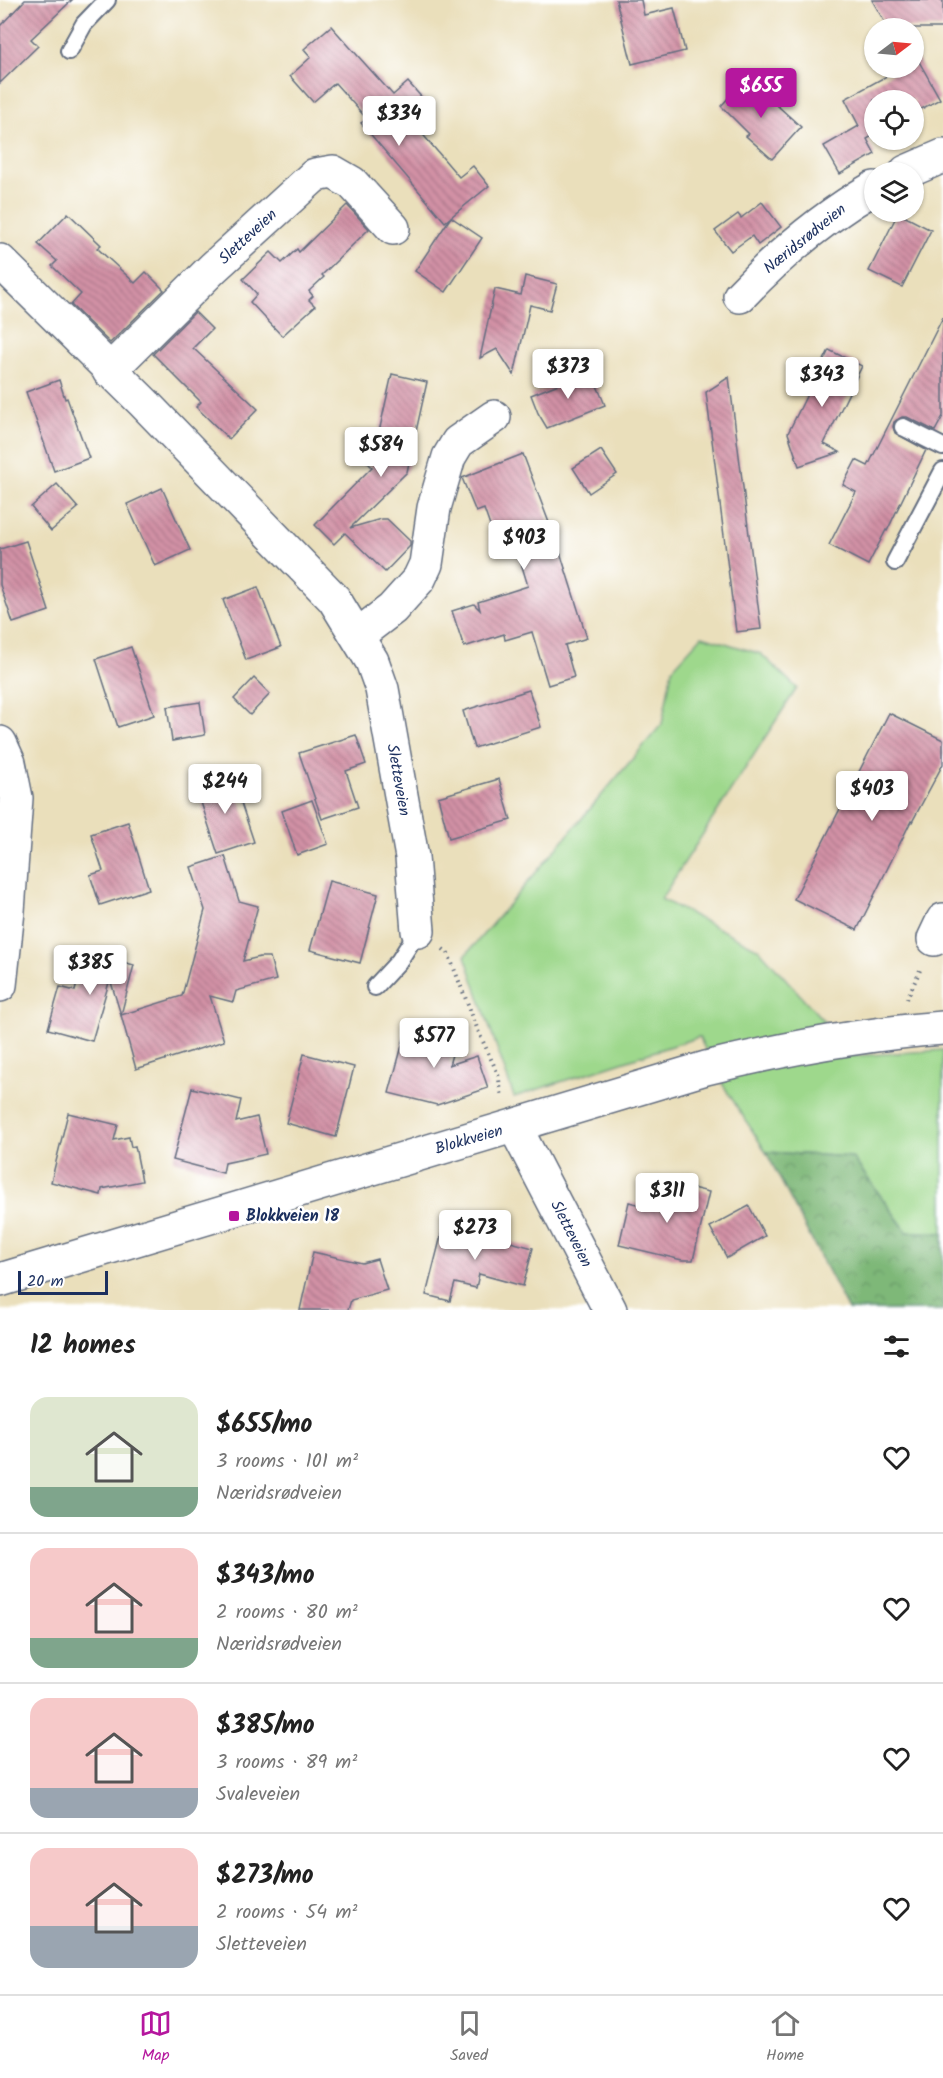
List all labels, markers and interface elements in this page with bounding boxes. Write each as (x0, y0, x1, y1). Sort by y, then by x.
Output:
north arrow (864, 18, 924, 78)
map controls (864, 18, 924, 222)
pin: $655 (725, 68, 797, 119)
text: $655 (740, 71, 782, 103)
button: locate (864, 90, 924, 150)
pin: $334 (363, 96, 435, 147)
text: $334 (377, 99, 421, 131)
button: layers (864, 162, 924, 222)
street label: Næridsrødveien (758, 198, 852, 280)
street label: Sletteveien (213, 203, 283, 271)
pin: $373 (532, 349, 604, 400)
text: $373 (546, 352, 590, 384)
pin: $343 (786, 357, 858, 408)
text: $343 (800, 360, 844, 392)
pin: $584 (345, 427, 417, 478)
text: $584 (359, 430, 403, 462)
pin: $903 (488, 520, 560, 571)
text: $903 (502, 523, 546, 555)
street label: Sletteveien (379, 742, 417, 818)
pin: $244 (189, 764, 261, 815)
text: $244 (202, 767, 248, 799)
pin: $403 (836, 771, 908, 822)
text: $403 (850, 774, 894, 806)
pin: $385 (54, 945, 126, 996)
text: $385 (68, 948, 112, 980)
pin: $577 (398, 1018, 470, 1069)
text: $577 (414, 1021, 454, 1053)
street label: Blokkveien (432, 1118, 506, 1162)
pin: $311 (631, 1173, 703, 1224)
text: $311 (650, 1176, 684, 1208)
street label: Sletteveien (543, 1196, 599, 1272)
place label: Blokkveien 18 (246, 1204, 340, 1229)
marker: Blokkveien 18 (227, 1209, 241, 1223)
pin: $273 (439, 1210, 511, 1261)
text: $273 (453, 1213, 497, 1245)
scale bar (18, 1268, 108, 1296)
text: 20 m (27, 1269, 63, 1294)
text: 12 homes (30, 1325, 136, 1367)
icon: filters (880, 1330, 913, 1363)
text: $655/mo (216, 1404, 312, 1446)
icon: home (78, 1421, 150, 1493)
icon: heart (880, 1441, 913, 1474)
text: 3 rooms · 101 m² (216, 1446, 358, 1478)
text: Næridsrødveien (216, 1478, 342, 1510)
text: $343/mo (216, 1555, 315, 1597)
icon: home (78, 1572, 150, 1644)
icon: heart (880, 1592, 913, 1625)
text: 2 rooms · 80 m² (216, 1597, 358, 1629)
text: Næridsrødveien (216, 1629, 342, 1661)
text: $385/mo (216, 1705, 315, 1747)
icon: home (78, 1722, 150, 1794)
icon: heart (880, 1742, 913, 1775)
text: 3 rooms · 89 m² (216, 1747, 357, 1779)
text: Svaleveien (216, 1779, 300, 1811)
text: $273/mo (216, 1855, 314, 1897)
icon: home (78, 1872, 150, 1944)
icon: heart (880, 1892, 913, 1925)
text: 2 rooms · 54 m² (216, 1897, 357, 1929)
text: Sletteveien (216, 1929, 307, 1961)
tab: Map (139, 2007, 172, 2068)
tab: Saved (450, 2007, 488, 2068)
tab: Home (766, 2007, 804, 2068)

